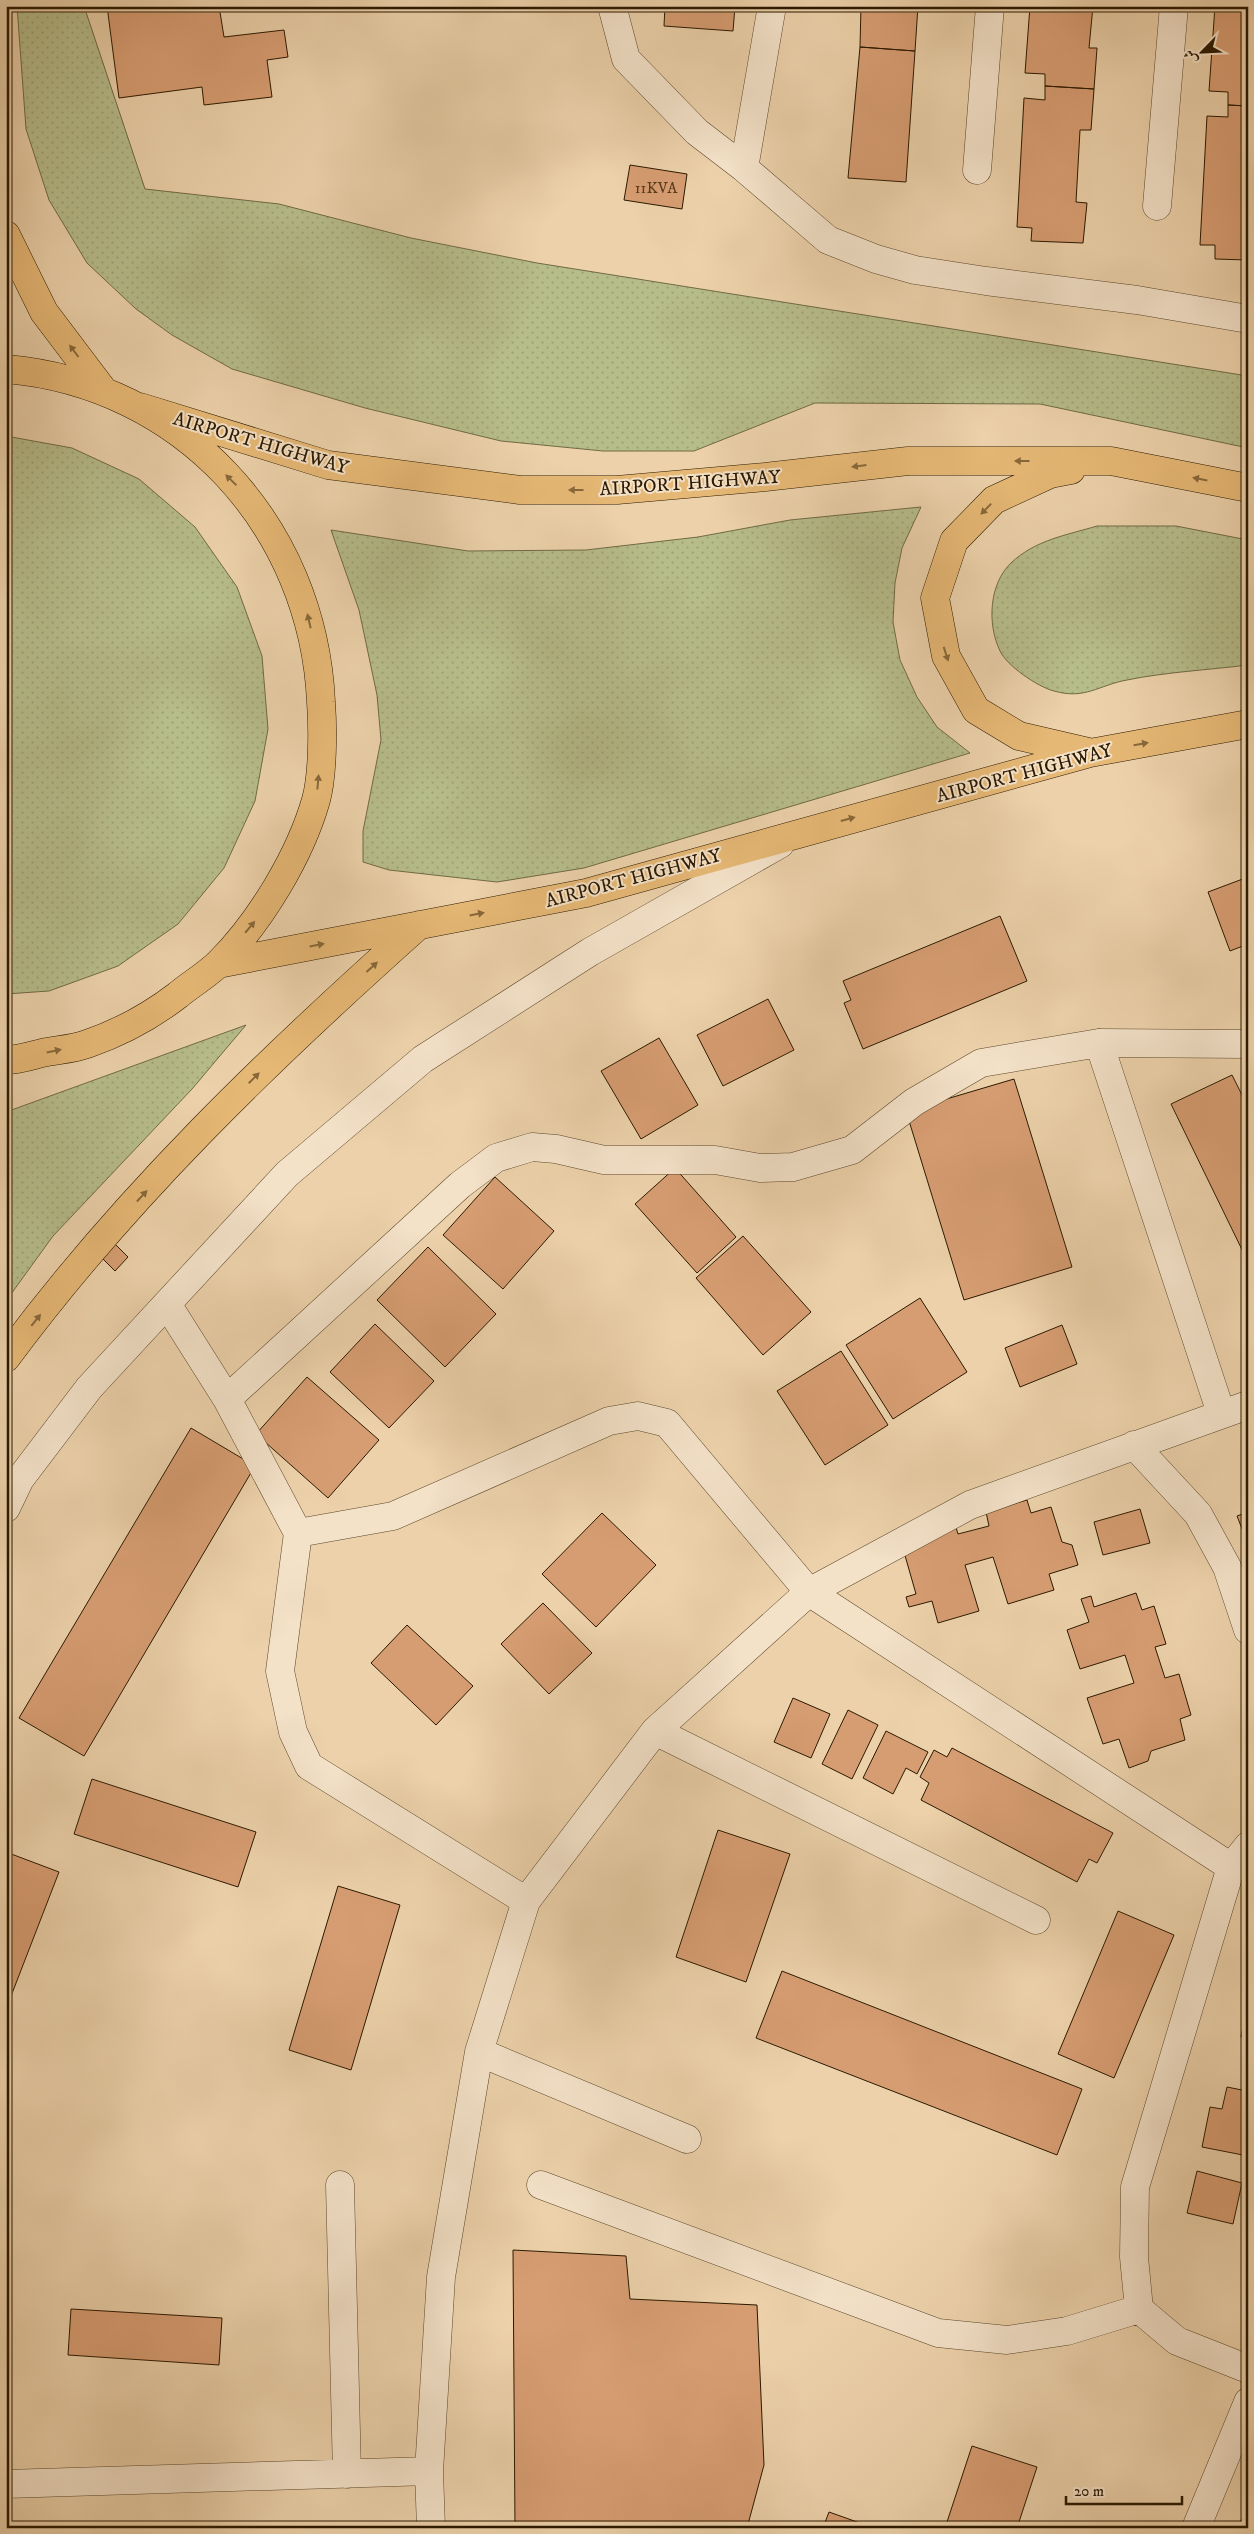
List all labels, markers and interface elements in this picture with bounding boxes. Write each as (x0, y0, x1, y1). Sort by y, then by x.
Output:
north arrow (1176, 28, 1226, 78)
text: ش (1180, 47, 1202, 67)
house number: 11KVA (635, 178, 678, 198)
one-way arrow (68, 345, 79, 358)
street label: AIRPORT HIGHWAY (170, 407, 352, 480)
one-way arrow (1013, 457, 1029, 465)
one-way arrow (851, 462, 867, 470)
street label: AIRPORT HIGHWAY (599, 466, 782, 501)
one-way arrow (226, 474, 238, 486)
one-way arrow (1191, 474, 1207, 482)
one-way arrow (567, 486, 583, 494)
one-way arrow (980, 503, 992, 515)
one-way arrow (305, 613, 313, 628)
one-way arrow (943, 647, 951, 662)
street label: AIRPORT HIGHWAY (934, 739, 1116, 808)
one-way arrow (1133, 739, 1149, 747)
one-way arrow (314, 773, 322, 789)
one-way arrow (841, 815, 856, 823)
street label: AIRPORT HIGHWAY (543, 844, 725, 913)
one-way arrow (469, 910, 485, 918)
one-way arrow (244, 921, 255, 934)
one-way arrow (310, 940, 326, 948)
one-way arrow (366, 961, 378, 973)
one-way arrow (47, 1047, 62, 1055)
one-way arrow (248, 1072, 260, 1084)
one-way arrow (136, 1189, 147, 1202)
one-way arrow (31, 1313, 42, 1326)
scale bar (1066, 2474, 1183, 2506)
text: 20 m (1074, 2482, 1104, 2501)

